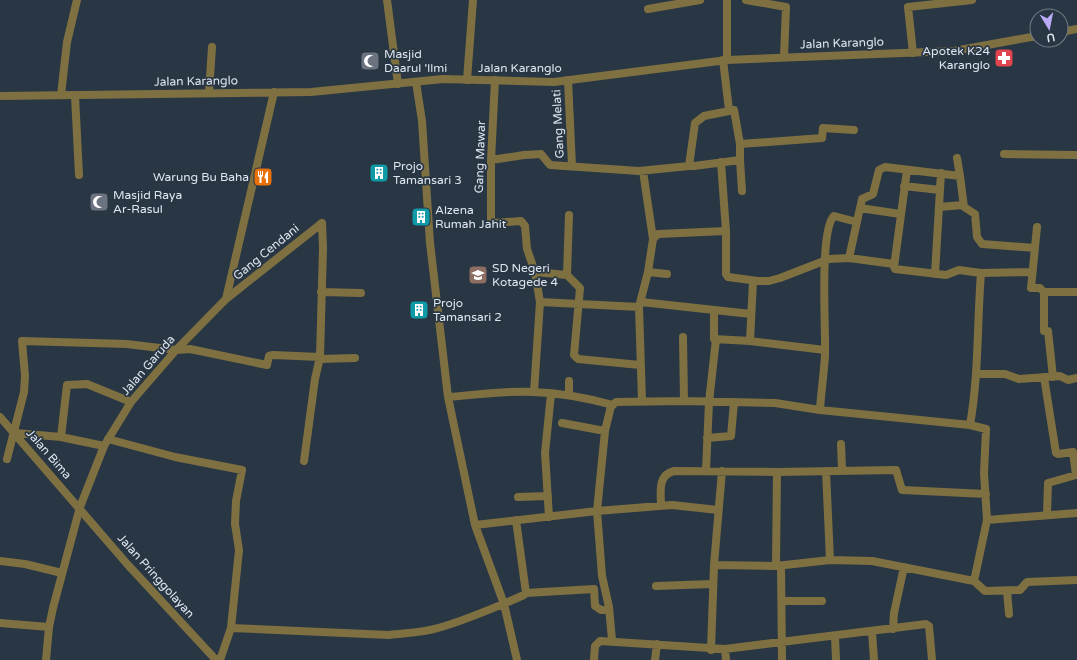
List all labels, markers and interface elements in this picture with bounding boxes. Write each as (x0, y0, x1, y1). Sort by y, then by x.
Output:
north arrow (1029, 8, 1069, 48)
text: U (1045, 30, 1056, 44)
street label: Jalan Karanglo (800, 35, 884, 51)
place label: Apotek K24 Karanglo (922, 44, 990, 72)
place label: Masjid Daarul 'Ilmi (384, 47, 447, 75)
pharmacy icon: Apotek K24 Karanglo (993, 47, 1015, 69)
mosque icon: Masjid Daarul 'Ilmi (359, 50, 381, 72)
street label: Jalan Karanglo (478, 61, 562, 75)
street label: Jalan Karanglo (154, 73, 238, 89)
street label: Gang Melati (549, 89, 567, 159)
street label: Gang Mawar (472, 120, 488, 194)
place label: Projo Tamansari 3 (393, 159, 462, 187)
building icon: Projo Tamansari 3 (368, 162, 390, 184)
restaurant icon: Warung Bu Baha (252, 166, 274, 188)
place label: Warung Bu Baha (153, 170, 249, 184)
place label: Masjid Raya Ar-Rasul (113, 188, 182, 216)
mosque icon: Masjid Raya Ar-Rasul (88, 191, 110, 213)
place label: Alzena Rumah Jahit (435, 203, 507, 231)
building icon: Alzena Rumah Jahit (410, 206, 432, 228)
street label: Gang Cendani (230, 221, 302, 283)
place label: SD Negeri Kotagede 4 (492, 261, 558, 289)
school or university icon: SD Negeri Kotagede 4 (467, 264, 489, 286)
place label: Projo Tamansari 2 (433, 296, 502, 324)
building icon: Projo Tamansari 2 (408, 299, 430, 321)
street label: Jalan Garuda (118, 332, 178, 398)
street label: Jalan Bima (24, 426, 74, 482)
street label: Jalan Pringgolayan (115, 531, 197, 621)

